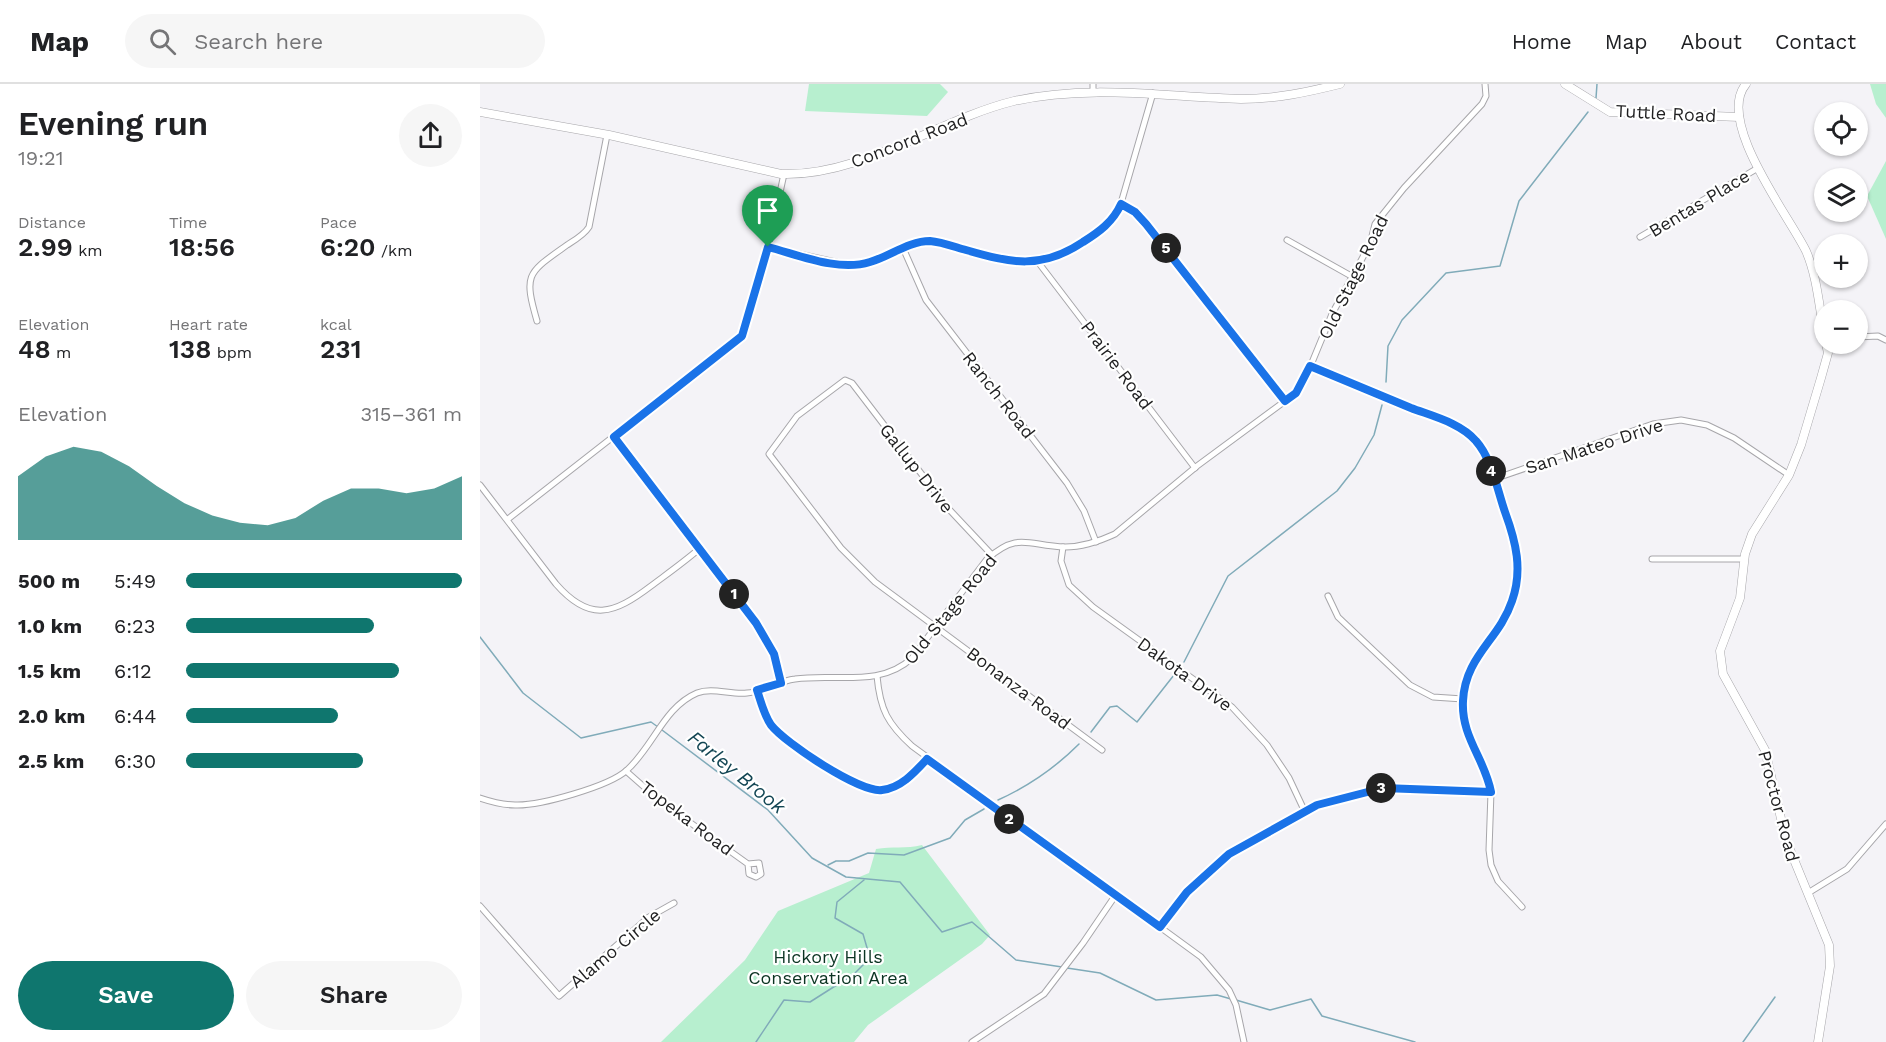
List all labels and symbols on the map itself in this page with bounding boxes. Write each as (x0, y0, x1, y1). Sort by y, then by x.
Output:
street label: Tuttle Road (1615, 100, 1717, 126)
street label: Concord Road (848, 108, 970, 172)
street label: Bentas Place (1645, 165, 1753, 241)
pin (742, 185, 793, 247)
street label: Old Stage Road (1314, 211, 1392, 343)
pin: 5 (1151, 233, 1181, 263)
street label: Prairie Road (1077, 316, 1157, 414)
street label: Ranch Road (959, 347, 1039, 443)
street label: San Mateo Drive (1522, 414, 1666, 478)
street label: Gallup Drive (876, 419, 958, 517)
pin: 4 (1476, 456, 1506, 486)
street label: Old Stage Road (899, 550, 1001, 668)
pin: 1 (719, 579, 749, 609)
street label: Dakota Drive (1134, 633, 1236, 715)
street label: Bonanza Road (963, 642, 1075, 734)
water label: Farley Brook (683, 725, 792, 819)
street label: Proctor Road (1754, 748, 1804, 864)
pin: 3 (1366, 773, 1396, 803)
street label: Topeka Road (636, 776, 738, 860)
pin: 2 (994, 804, 1024, 834)
street label: Alamo Circle (565, 904, 665, 992)
park label: Hickory Hills Conservation Area (748, 946, 908, 988)

